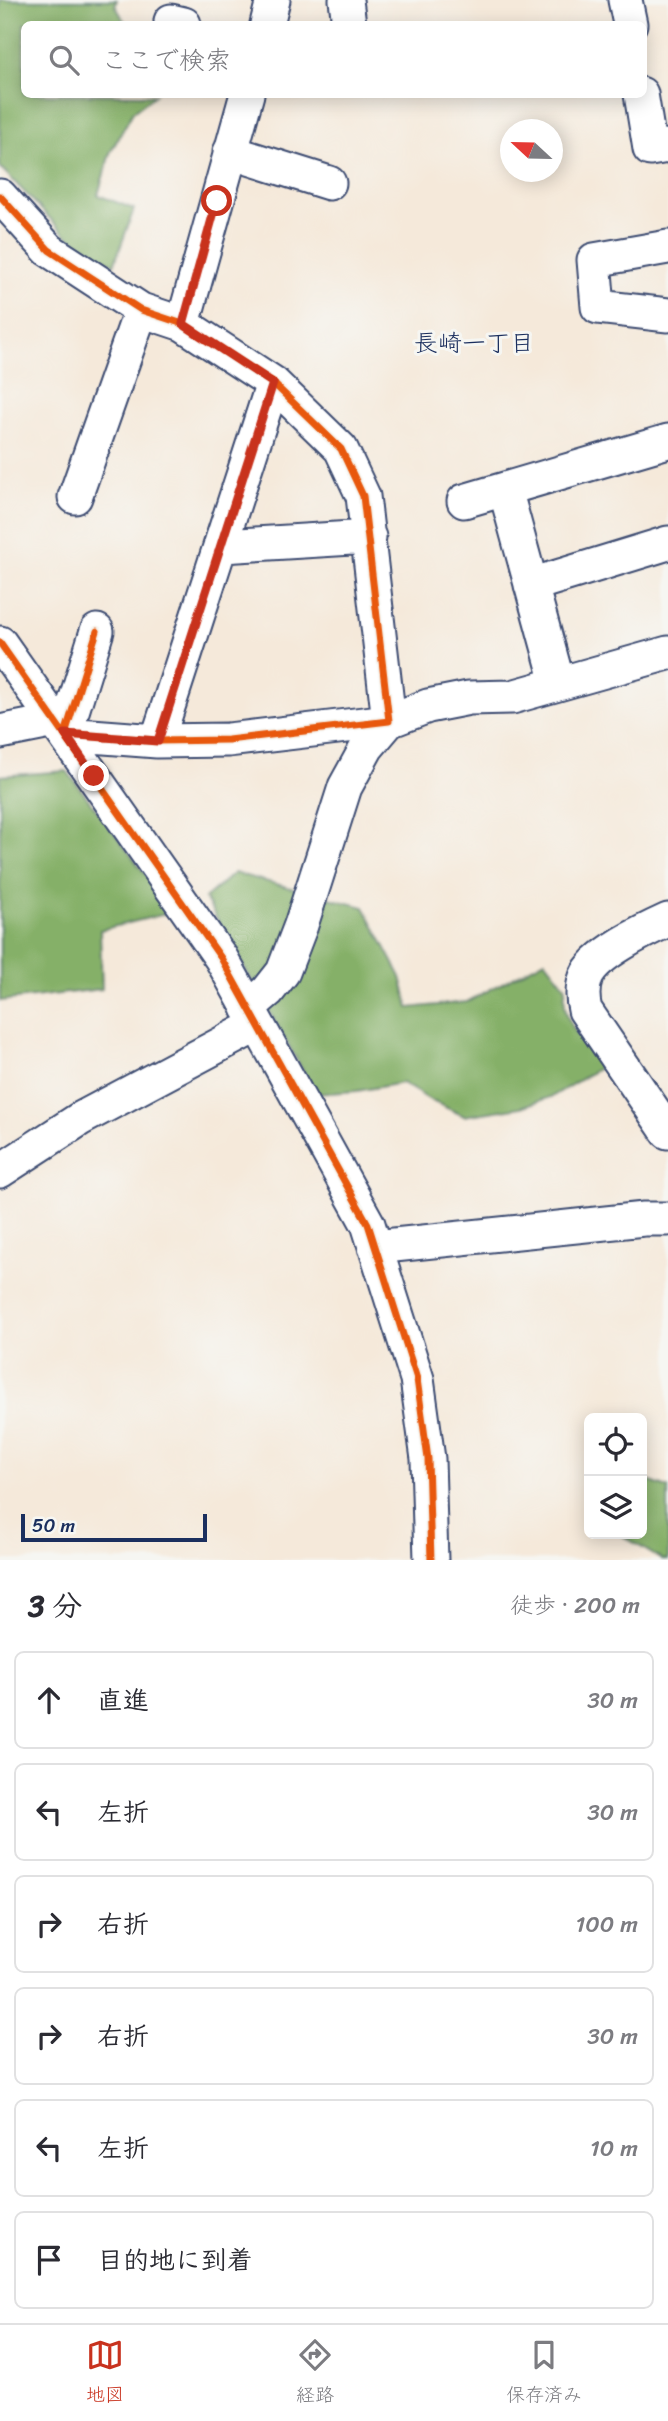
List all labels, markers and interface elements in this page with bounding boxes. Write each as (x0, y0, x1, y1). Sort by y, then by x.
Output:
search box (21, 21, 647, 98)
text: ここで検索 (101, 37, 231, 83)
icon: search (45, 41, 83, 79)
north arrow (500, 119, 563, 182)
route start (201, 185, 232, 216)
district label: 長崎一丁目 (414, 322, 534, 364)
route end (78, 760, 109, 791)
map controls (584, 1413, 647, 1539)
button: locate (584, 1413, 647, 1476)
button: layers (584, 1476, 647, 1539)
text: 50 m (32, 1509, 75, 1542)
scale bar (21, 1511, 206, 1543)
text: 3 分 (28, 1579, 82, 1633)
text: 徒歩 · 200 m (510, 1585, 640, 1626)
text: 直進 (97, 1677, 149, 1723)
text: 30 m (587, 1680, 638, 1721)
icon: ahead (30, 1681, 68, 1719)
text: 左折 (97, 1789, 149, 1835)
text: 30 m (587, 1792, 638, 1833)
icon: left (30, 1793, 68, 1831)
text: 右折 (97, 1901, 149, 1947)
text: 100 m (575, 1904, 638, 1945)
icon: right (30, 1905, 68, 1943)
text: 右折 (97, 2013, 149, 2059)
text: 30 m (587, 2016, 638, 2057)
icon: right (30, 2017, 68, 2055)
text: 左折 (97, 2125, 149, 2171)
text: 10 m (590, 2128, 638, 2169)
icon: left (30, 2129, 68, 2167)
text: 目的地に到着 (97, 2237, 253, 2283)
icon: arrive (30, 2241, 68, 2279)
tab: 地図 (86, 2336, 124, 2411)
tab: 経路 (296, 2336, 334, 2411)
tab: 保存済み (506, 2336, 582, 2411)

